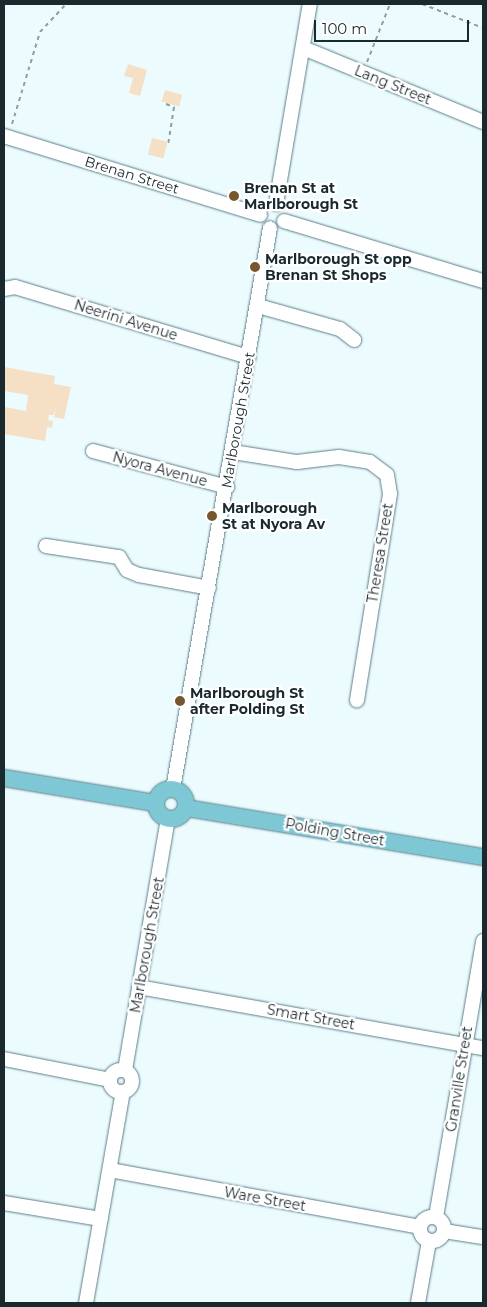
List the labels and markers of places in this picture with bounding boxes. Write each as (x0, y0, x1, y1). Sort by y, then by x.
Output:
place label: Brenan St at Marlborough St (244, 180, 358, 212)
marker: Brenan St at Marlborough St (228, 190, 240, 202)
place label: Marlborough St opp Brenan St Shops (265, 251, 412, 284)
marker: Marlborough St opp Brenan St Shops (249, 261, 261, 273)
place label: Marlborough St at Nyora Av (222, 500, 325, 532)
marker: Marlborough St at Nyora Av (206, 510, 218, 522)
place label: Marlborough St after Polding St (190, 685, 305, 718)
marker: Marlborough St after Polding St (174, 695, 186, 707)

